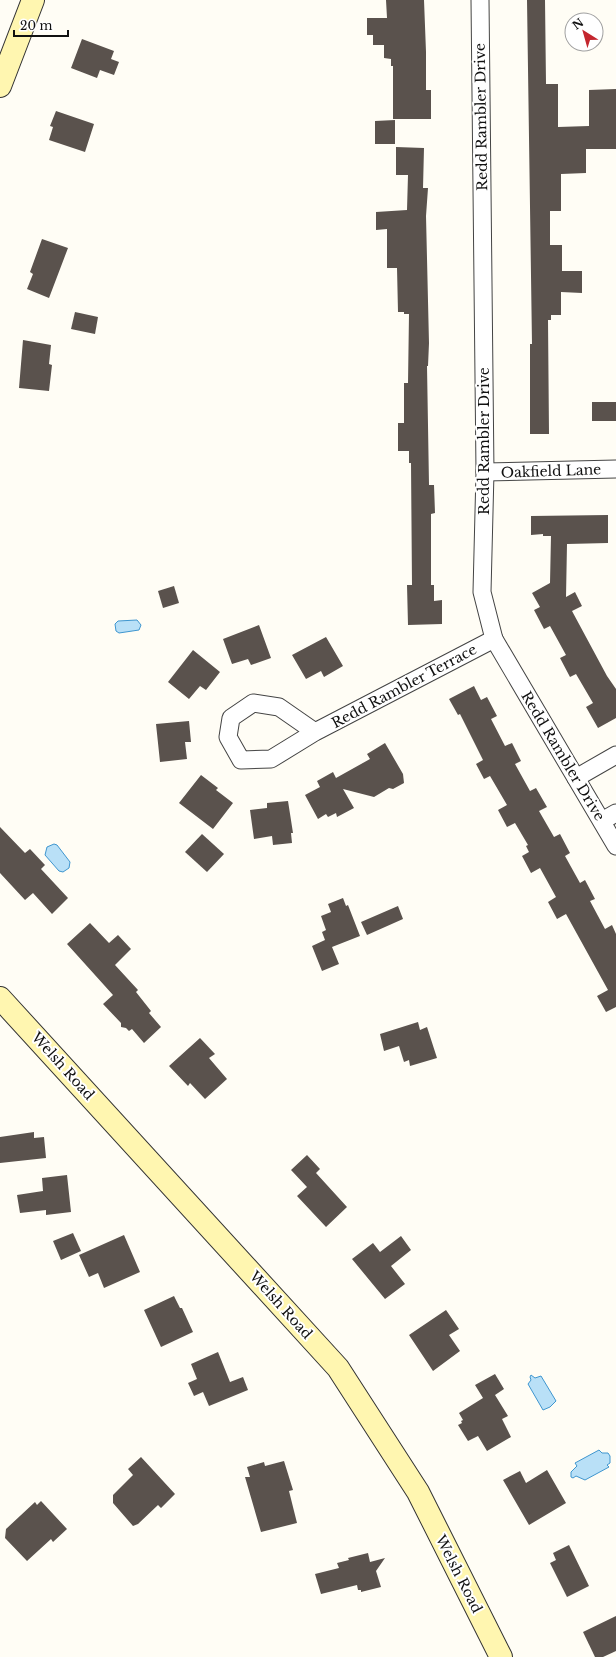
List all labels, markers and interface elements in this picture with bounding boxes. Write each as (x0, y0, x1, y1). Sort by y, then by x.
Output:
scale bar (14, 12, 68, 38)
north arrow (564, 12, 604, 52)
text: N (570, 15, 587, 33)
text: 20 m (20, 18, 52, 33)
street label: Redd Rambler Drive (471, 43, 491, 191)
street label: Redd Rambler Drive (475, 367, 493, 515)
street label: Oakfield Lane (501, 460, 601, 482)
street label: Redd Rambler Terrace (328, 640, 480, 732)
street label: Redd Rambler Drive (517, 688, 609, 824)
street label: Welsh Road (27, 1028, 99, 1104)
street label: Welsh Road (245, 1267, 317, 1343)
street label: Welsh Road (431, 1531, 487, 1617)

